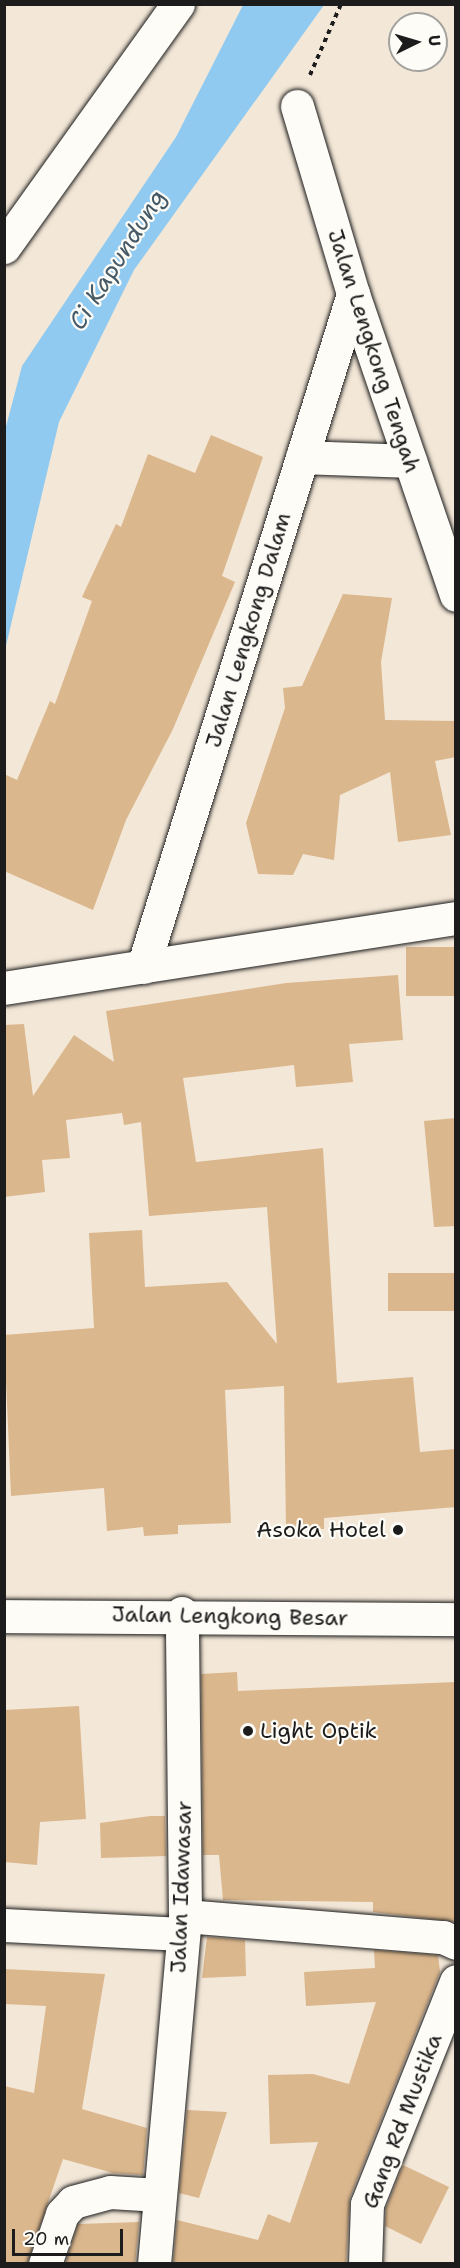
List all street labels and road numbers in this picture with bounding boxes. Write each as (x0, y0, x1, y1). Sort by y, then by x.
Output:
street label: Jalan Lengkong Tengah (322, 226, 426, 476)
street label: Jalan Lengkong Dalam (200, 509, 296, 751)
street label: Jalan Lengkong Besar (111, 1601, 349, 1631)
street label: Jalan Idawasar (165, 1800, 197, 1974)
street label: Gang Rd Mustika (357, 2030, 447, 2212)

